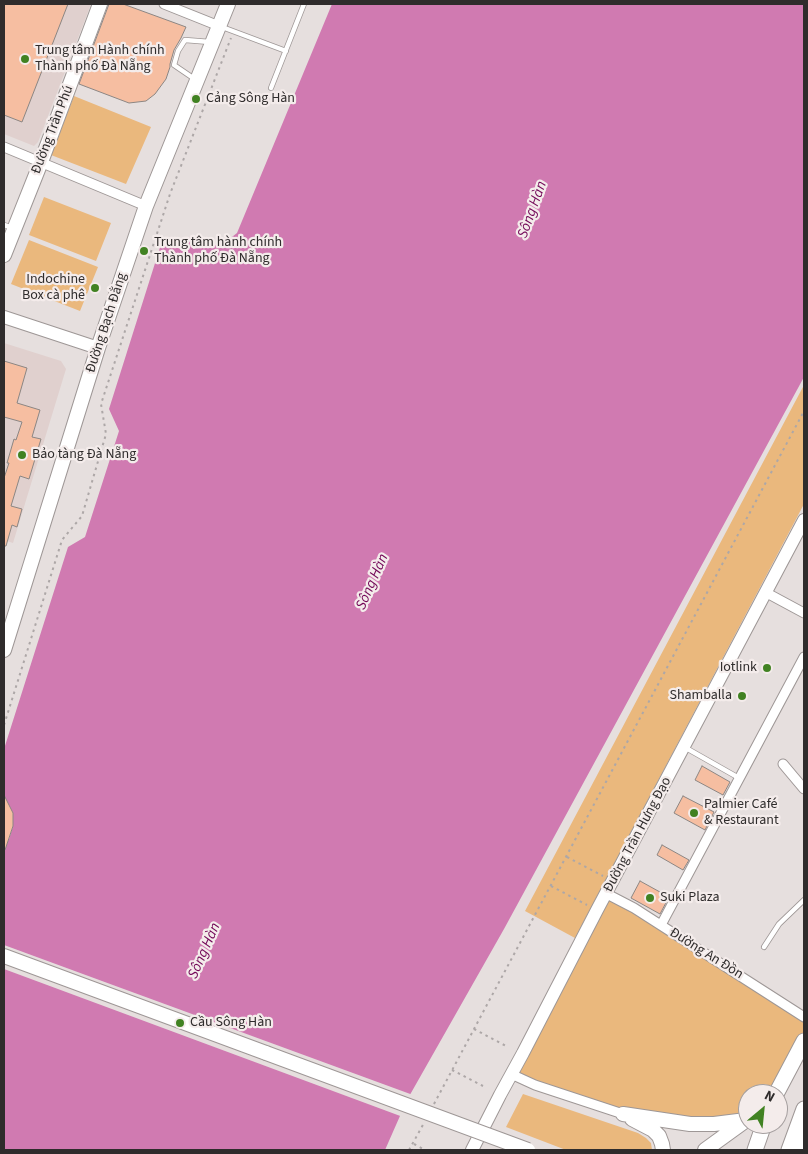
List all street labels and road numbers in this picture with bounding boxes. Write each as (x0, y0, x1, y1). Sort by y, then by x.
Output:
street label: Đường Trần Phú (28, 83, 78, 177)
street label: Đường Bạch Đằng (83, 271, 131, 375)
street label: Đường Trần Hưng Đạo (600, 774, 676, 896)
street label: Đường An Đồn (666, 925, 746, 983)

